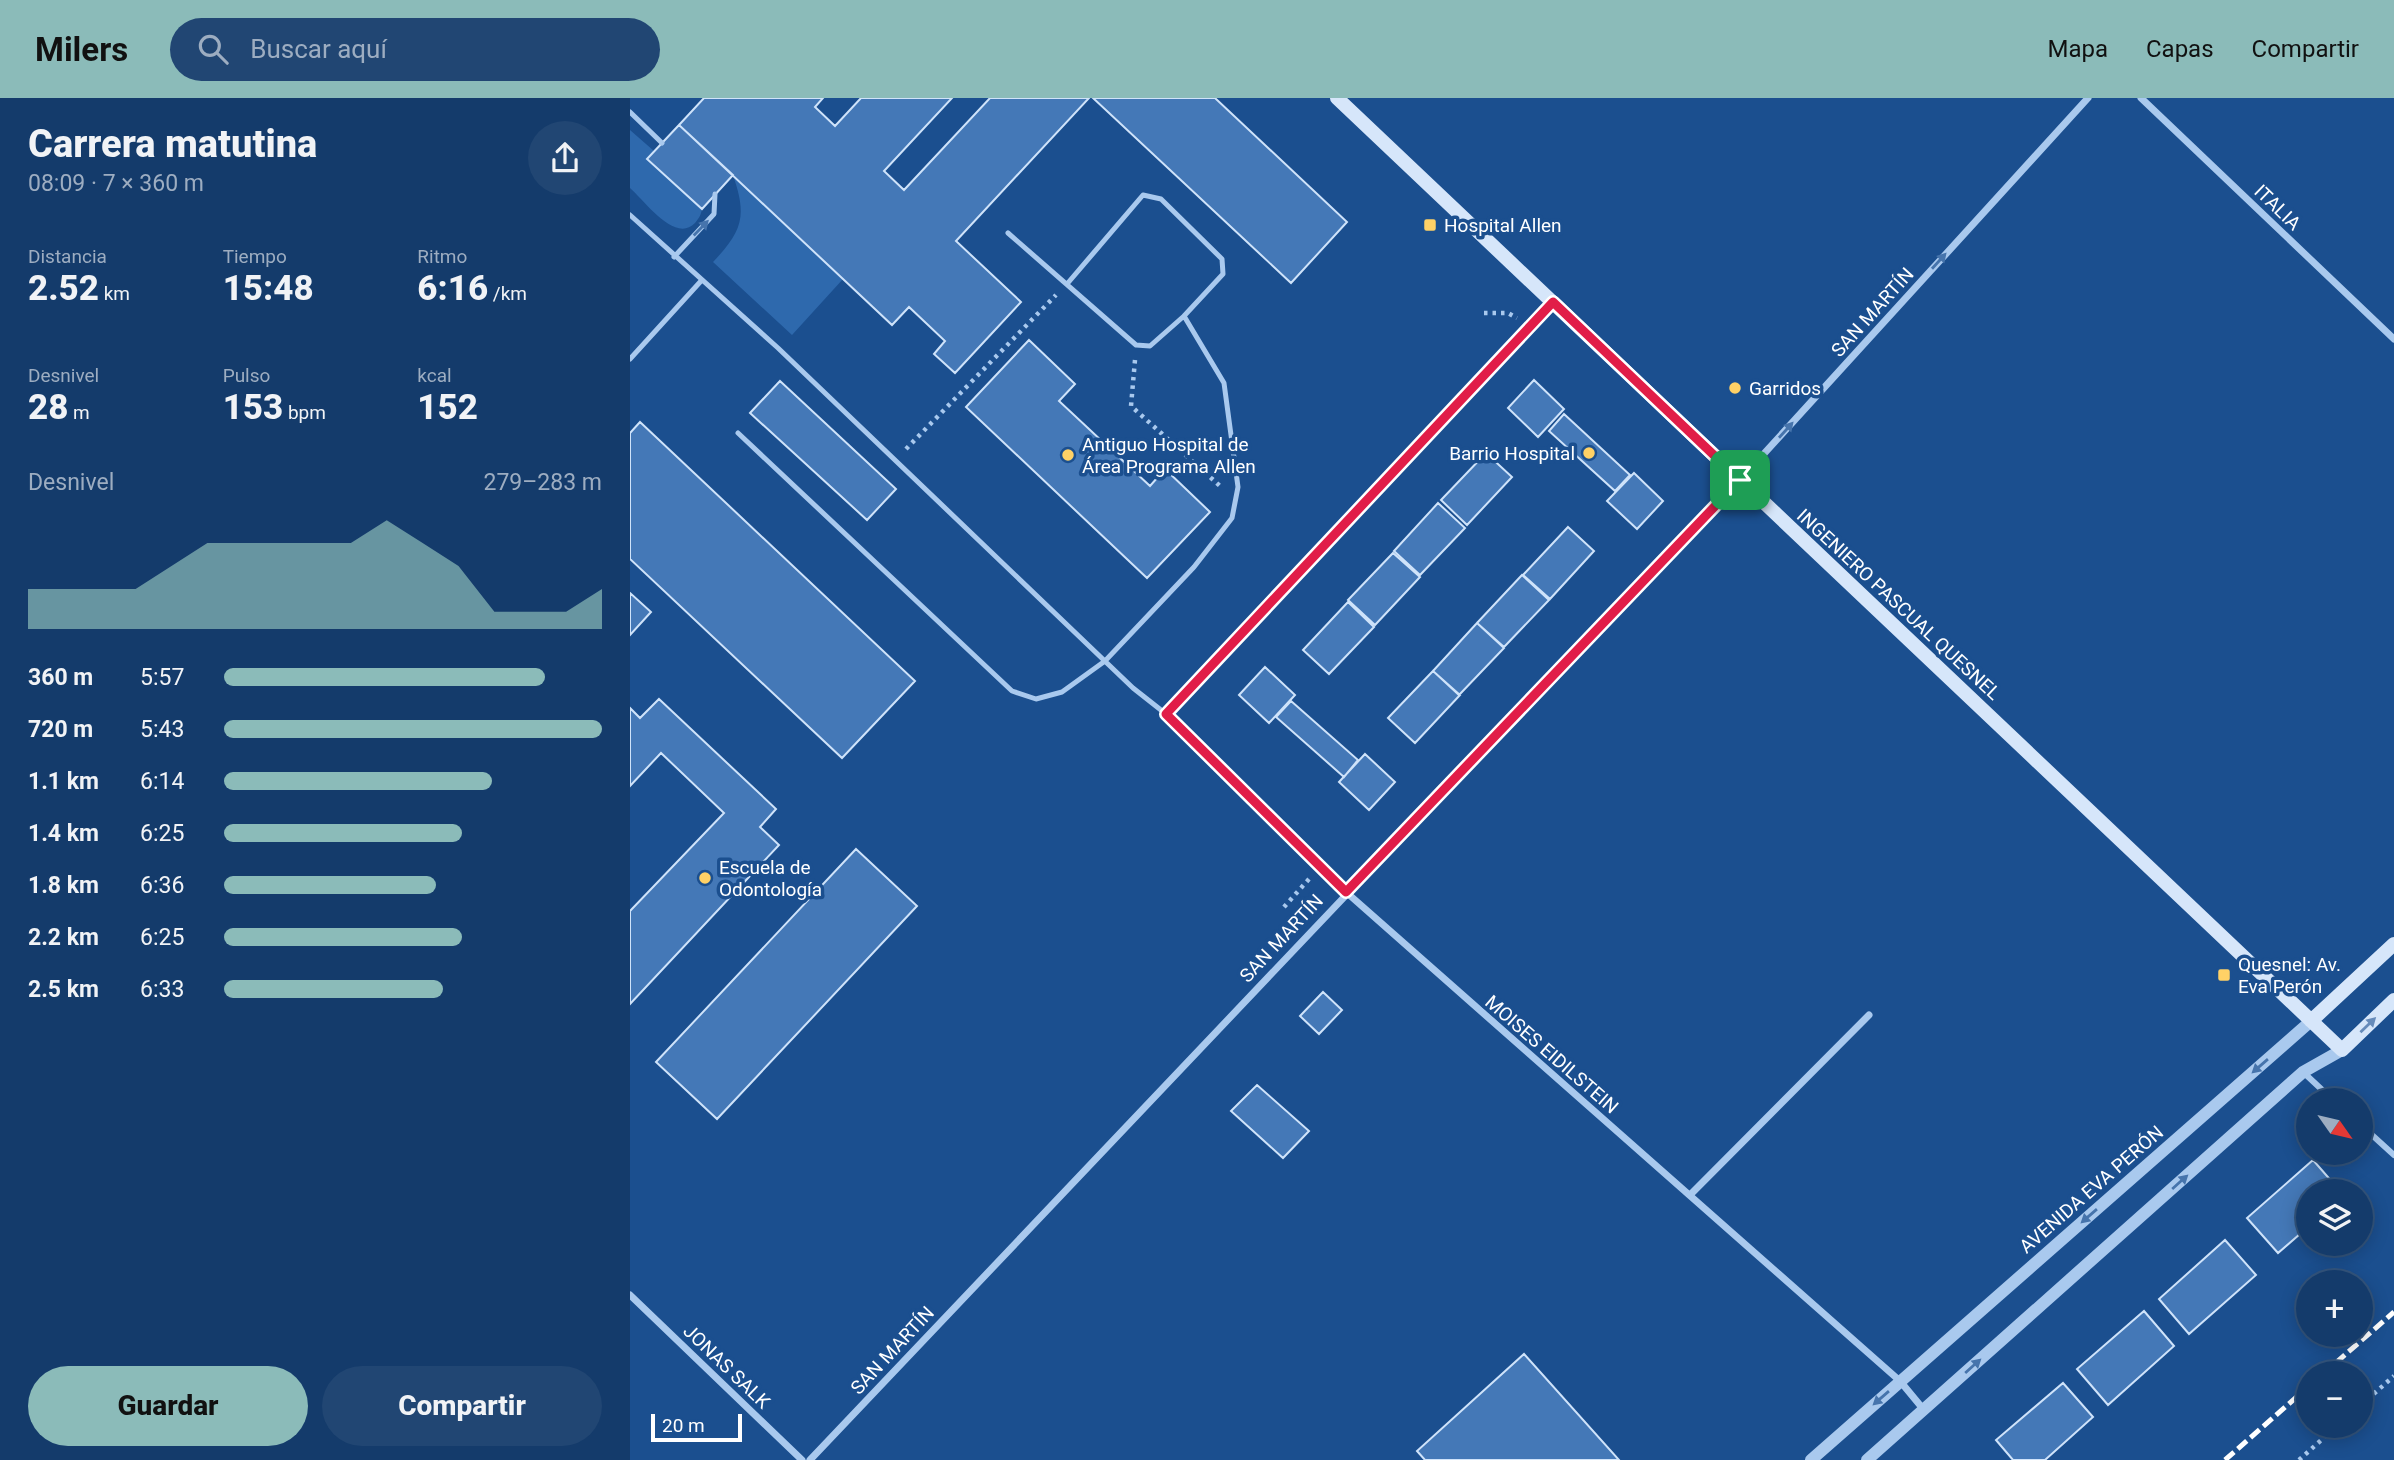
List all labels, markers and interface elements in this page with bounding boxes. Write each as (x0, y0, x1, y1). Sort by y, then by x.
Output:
search box (170, 18, 660, 81)
text: Milers (35, 30, 128, 69)
icon: search (194, 30, 232, 68)
text: Buscar aquí (250, 34, 387, 64)
text: Mapa (2047, 35, 2108, 63)
text: Capas (2146, 35, 2214, 63)
text: Compartir (2252, 35, 2359, 63)
button: share (528, 121, 602, 195)
text: Carrera matutina (28, 122, 317, 166)
text: 08:09 · 7 × 360 m (28, 170, 204, 197)
street label: ITALIA (2250, 180, 2306, 235)
place label: Hospital Allen (1444, 214, 1562, 237)
marker: Hospital Allen (1422, 217, 1438, 233)
one-way arrow (693, 220, 709, 237)
text: Distancia (28, 245, 107, 268)
text: Tiempo (223, 245, 287, 268)
text: Ritmo (417, 245, 467, 268)
one-way arrow (1931, 253, 1947, 270)
street label: SAN MARTÍN (1826, 263, 1918, 362)
text: 2.52 (28, 268, 99, 309)
text: 15:48 (223, 268, 314, 309)
text: 6:16 (417, 268, 488, 309)
text: km (99, 282, 130, 305)
text: /km (488, 282, 527, 305)
text: Desnivel (28, 364, 99, 387)
text: Pulso (223, 364, 270, 387)
text: kcal (417, 364, 452, 387)
place label: Garridos (1749, 377, 1821, 400)
marker: Garridos (1727, 380, 1743, 396)
text: 28 (28, 387, 68, 428)
text: 153 (223, 387, 283, 428)
text: 152 (417, 387, 478, 428)
text: m (68, 401, 90, 424)
text: bpm (283, 401, 326, 424)
one-way arrow (1778, 421, 1793, 438)
place label: Antiguo Hospital de Área Programa Allen (1082, 433, 1256, 478)
place label: Barrio Hospital (1449, 442, 1575, 465)
marker: Barrio Hospital (1581, 445, 1597, 461)
marker: Antiguo Hospital de Área Programa Allen (1060, 447, 1076, 463)
pin (1710, 450, 1770, 510)
icon: arrive (1721, 461, 1759, 499)
text: Desnivel (28, 469, 114, 496)
text: 279–283 m (483, 469, 602, 496)
street label: INGENIERO PASCUAL QUESNEL (1792, 504, 2005, 705)
text: 360 m (28, 664, 93, 691)
text: 5:57 (140, 664, 184, 691)
text: 720 m (28, 716, 93, 743)
text: 5:43 (140, 716, 184, 743)
text: 1.1 km (28, 768, 99, 795)
text: 6:14 (140, 768, 184, 795)
text: 1.4 km (28, 820, 99, 847)
text: 6:25 (140, 820, 184, 847)
place label: Escuela de Odontología (719, 856, 822, 901)
marker: Escuela de Odontología (697, 870, 713, 886)
text: 1.8 km (28, 872, 99, 899)
text: 6:36 (140, 872, 184, 899)
street label: SAN MARTÍN (1235, 889, 1328, 987)
text: 2.2 km (28, 924, 99, 951)
text: 6:25 (140, 924, 184, 951)
place label: Quesnel: Av. Eva Perón (2238, 953, 2341, 998)
marker: Quesnel: Av. Eva Perón (2216, 967, 2232, 983)
text: 2.5 km (28, 976, 99, 1003)
text: 6:33 (140, 976, 184, 1003)
street label: MOISES EIDILSTEIN (1480, 990, 1623, 1118)
one-way arrow (2359, 1017, 2376, 1033)
one-way arrow (2251, 1058, 2269, 1074)
north arrow (2296, 1088, 2373, 1166)
map controls (2296, 1088, 2373, 1438)
street label: AVENIDA EVA PERÓN (2015, 1121, 2168, 1258)
one-way arrow (2171, 1174, 2189, 1190)
button: layers (2296, 1179, 2373, 1256)
one-way arrow (2080, 1208, 2098, 1224)
button: + (2296, 1270, 2373, 1347)
street label: SAN MARTÍN (846, 1301, 939, 1399)
street label: JONAS SALK (679, 1319, 775, 1413)
one-way arrow (1964, 1358, 1982, 1374)
button: − (2296, 1361, 2373, 1438)
button: Guardar (28, 1366, 308, 1446)
button: Compartir (322, 1366, 602, 1446)
one-way arrow (1872, 1390, 1890, 1406)
scale bar (651, 1411, 742, 1443)
text: 20 m (662, 1414, 705, 1437)

